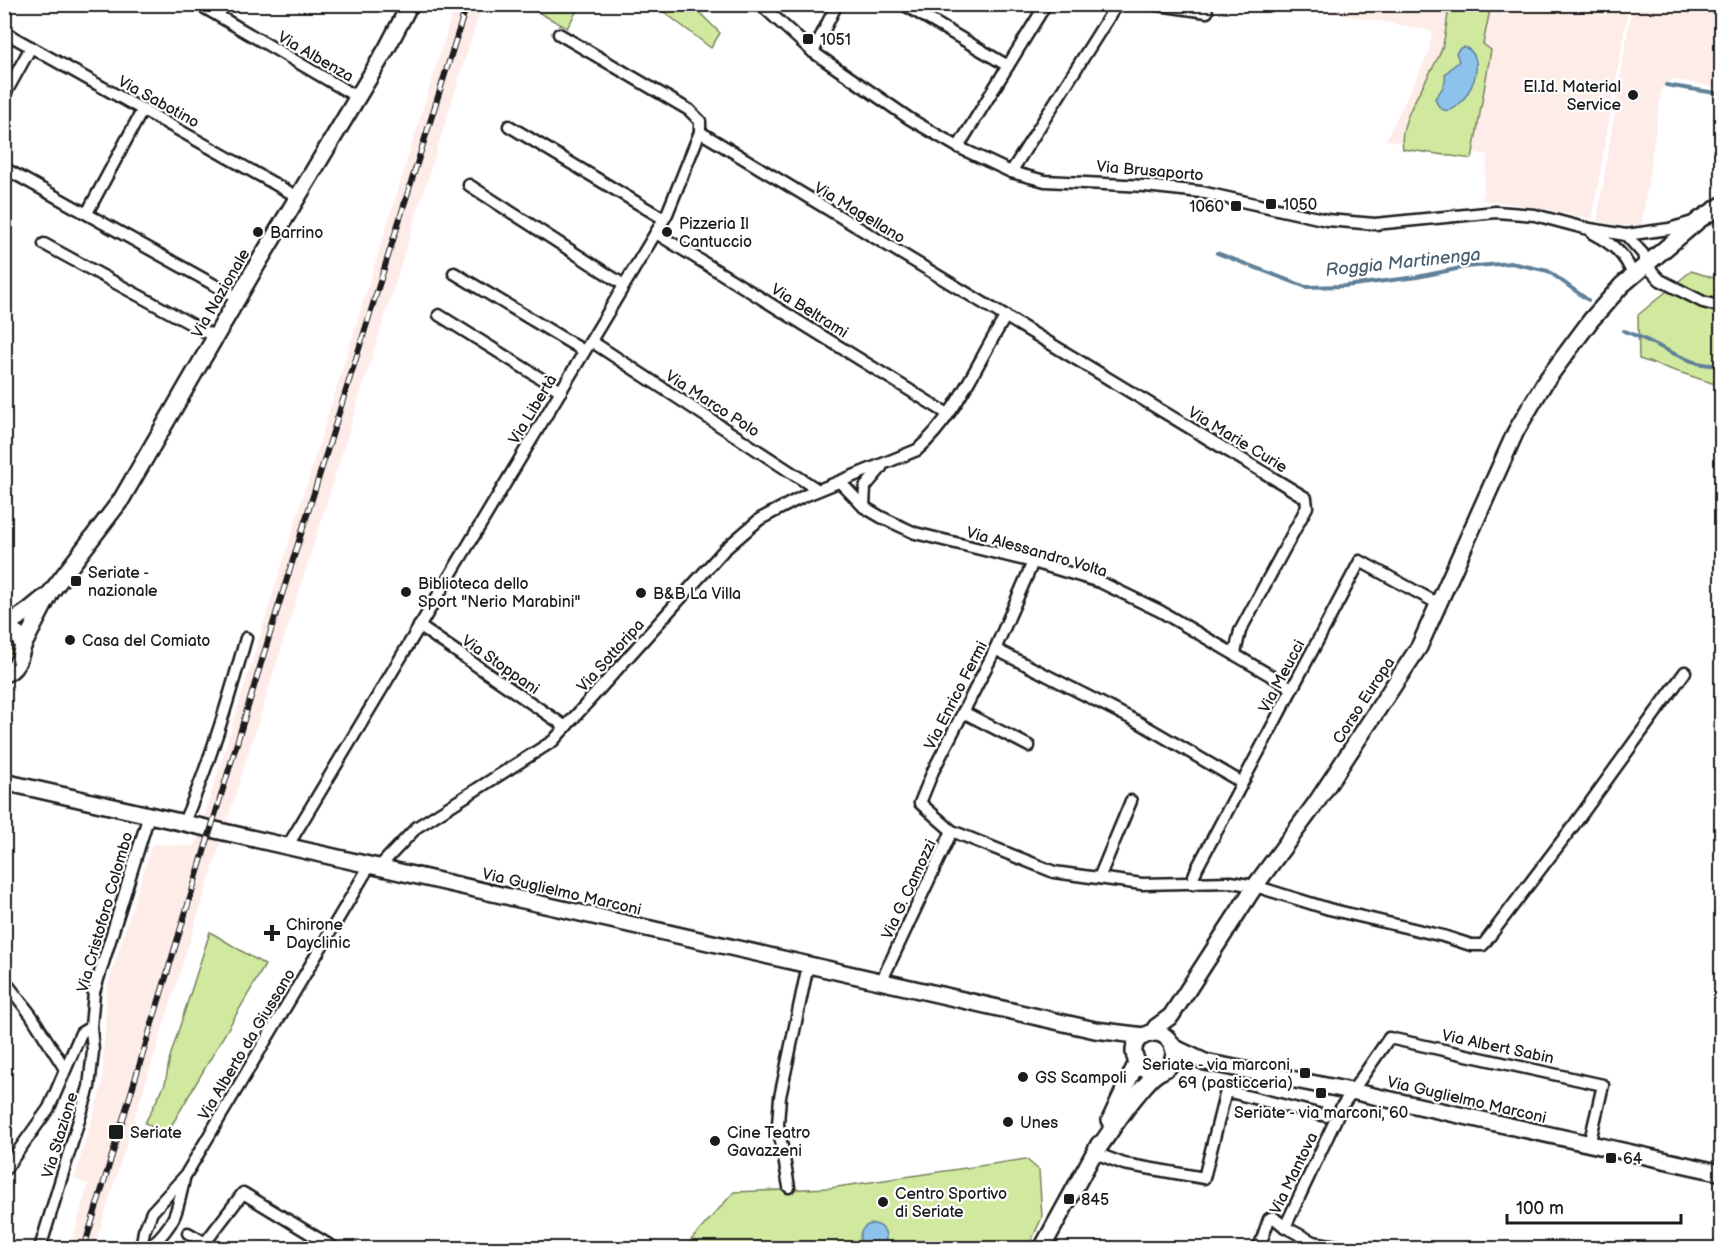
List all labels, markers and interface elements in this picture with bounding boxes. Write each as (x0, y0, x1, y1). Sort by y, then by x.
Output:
street label: Via Albenza (274, 28, 357, 87)
place label: 1051 (820, 31, 851, 50)
marker: 1051 (801, 32, 815, 46)
street label: Via Sabotino (114, 72, 202, 132)
place label: El.Id. Material Service (1523, 78, 1622, 115)
marker: El.Id. Material Service (1626, 88, 1640, 102)
street label: Via Brusaporto (1096, 157, 1204, 186)
street label: Via Magellano (810, 179, 908, 248)
place label: 1050 (1283, 196, 1317, 215)
marker: 1050 (1264, 197, 1278, 211)
place label: 1060 (1189, 198, 1224, 217)
marker: 1060 (1229, 199, 1243, 213)
place label: Pizzeria Il Cantuccio (679, 215, 752, 252)
place label: Barrino (270, 224, 323, 243)
marker: Barrino (251, 225, 265, 239)
marker: Pizzeria Il Cantuccio (660, 225, 674, 239)
water label: Roggia Martinenga (1324, 244, 1482, 281)
street label: Via Nazionale (188, 245, 255, 342)
street label: Via Beltrami (767, 280, 851, 342)
street label: Via Marco Polo (662, 367, 763, 442)
street label: Via Libertà (505, 371, 561, 448)
street label: Via Marie Curie (1184, 403, 1291, 478)
street label: Via Alessandro Volta (964, 523, 1109, 582)
place label: Seriate - nazionale (88, 564, 158, 601)
marker: Seriate - nazionale (69, 574, 83, 588)
place label: Biblioteca dello Sport "Nerio Marabini" (418, 575, 581, 612)
marker: Biblioteca dello Sport "Nerio Marabini" (399, 585, 413, 599)
place label: B&B La Villa (653, 585, 741, 604)
marker: B&B La Villa (634, 586, 648, 600)
street label: Via Sottoripa (573, 616, 649, 696)
place label: Casa del Comiato (82, 632, 210, 651)
street label: Via Stoppani (458, 632, 543, 699)
marker: Casa del Comiato (63, 633, 77, 647)
street label: Via Meucci (1255, 637, 1309, 716)
street label: Via Enrico Fermi (921, 638, 992, 753)
street label: Corso Europa (1329, 654, 1399, 748)
street label: Via Cristoforo Colombo (73, 830, 137, 995)
street label: Via G. Camozzi (878, 837, 941, 943)
street label: Via Guglielmo Marconi (480, 865, 643, 920)
place label: Chirone Dayclinic (286, 916, 350, 953)
marker: Chirone Dayclinic (263, 924, 281, 942)
street label: Via Alberto da Giussano (195, 966, 300, 1124)
street label: Via Albert Sabin (1440, 1026, 1556, 1069)
place label: Seriate - via marconi, 69 (pasticceria) (1142, 1056, 1293, 1093)
marker: Seriate - via marconi, 69 (pasticceria) (1298, 1066, 1312, 1080)
place label: GS Scampoli (1035, 1069, 1127, 1088)
marker: GS Scampoli (1016, 1070, 1030, 1084)
street label: Via Guglielmo Marconi (1385, 1073, 1548, 1128)
marker: Seriate - via marconi, 60 (1314, 1086, 1328, 1100)
street label: Via Stazione (38, 1090, 83, 1181)
place label: Seriate - via marconi, 60 (1234, 1104, 1408, 1123)
place label: Unes (1020, 1114, 1058, 1133)
marker: Unes (1001, 1115, 1015, 1129)
marker: Seriate (107, 1123, 125, 1141)
place label: Seriate (130, 1124, 182, 1143)
place label: Cine Teatro Gavazzeni (727, 1124, 810, 1161)
street label: Via Mantova (1266, 1130, 1322, 1218)
marker: Cine Teatro Gavazzeni (708, 1134, 722, 1148)
place label: 64 (1623, 1150, 1643, 1169)
marker: 64 (1604, 1151, 1618, 1165)
place label: Centro Sportivo di Seriate (895, 1185, 1007, 1222)
scale bar (1507, 1187, 1681, 1225)
place label: 845 (1081, 1191, 1109, 1210)
marker: 845 (1062, 1192, 1076, 1206)
marker: Centro Sportivo di Seriate (876, 1195, 890, 1209)
text: 100 m (1516, 1198, 1564, 1219)

